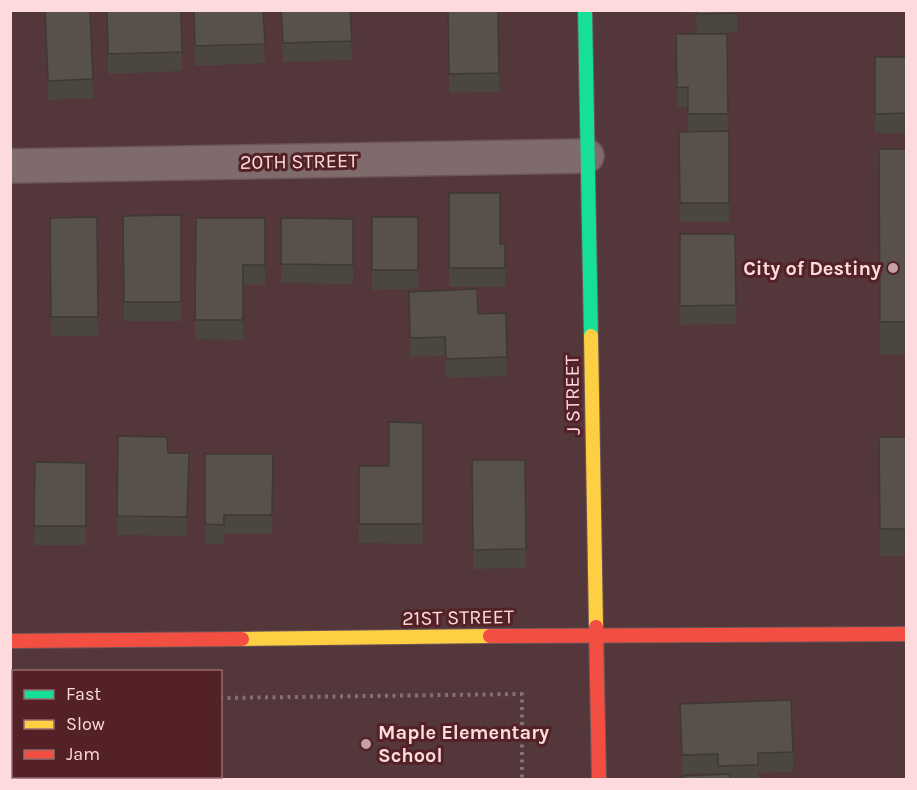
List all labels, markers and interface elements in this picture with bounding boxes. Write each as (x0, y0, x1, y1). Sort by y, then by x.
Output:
street label: 20TH STREET (240, 149, 358, 174)
place label: City of Destiny (743, 257, 881, 280)
marker: City of Destiny (886, 261, 900, 275)
street label: J STREET (560, 355, 585, 435)
street label: 21ST STREET (402, 605, 514, 630)
legend (12, 670, 222, 778)
text: Fast (66, 683, 101, 705)
text: Slow (66, 713, 105, 735)
place label: Maple Elementary School (378, 721, 549, 767)
marker: Maple Elementary School (359, 737, 373, 751)
text: Jam (66, 743, 100, 765)

